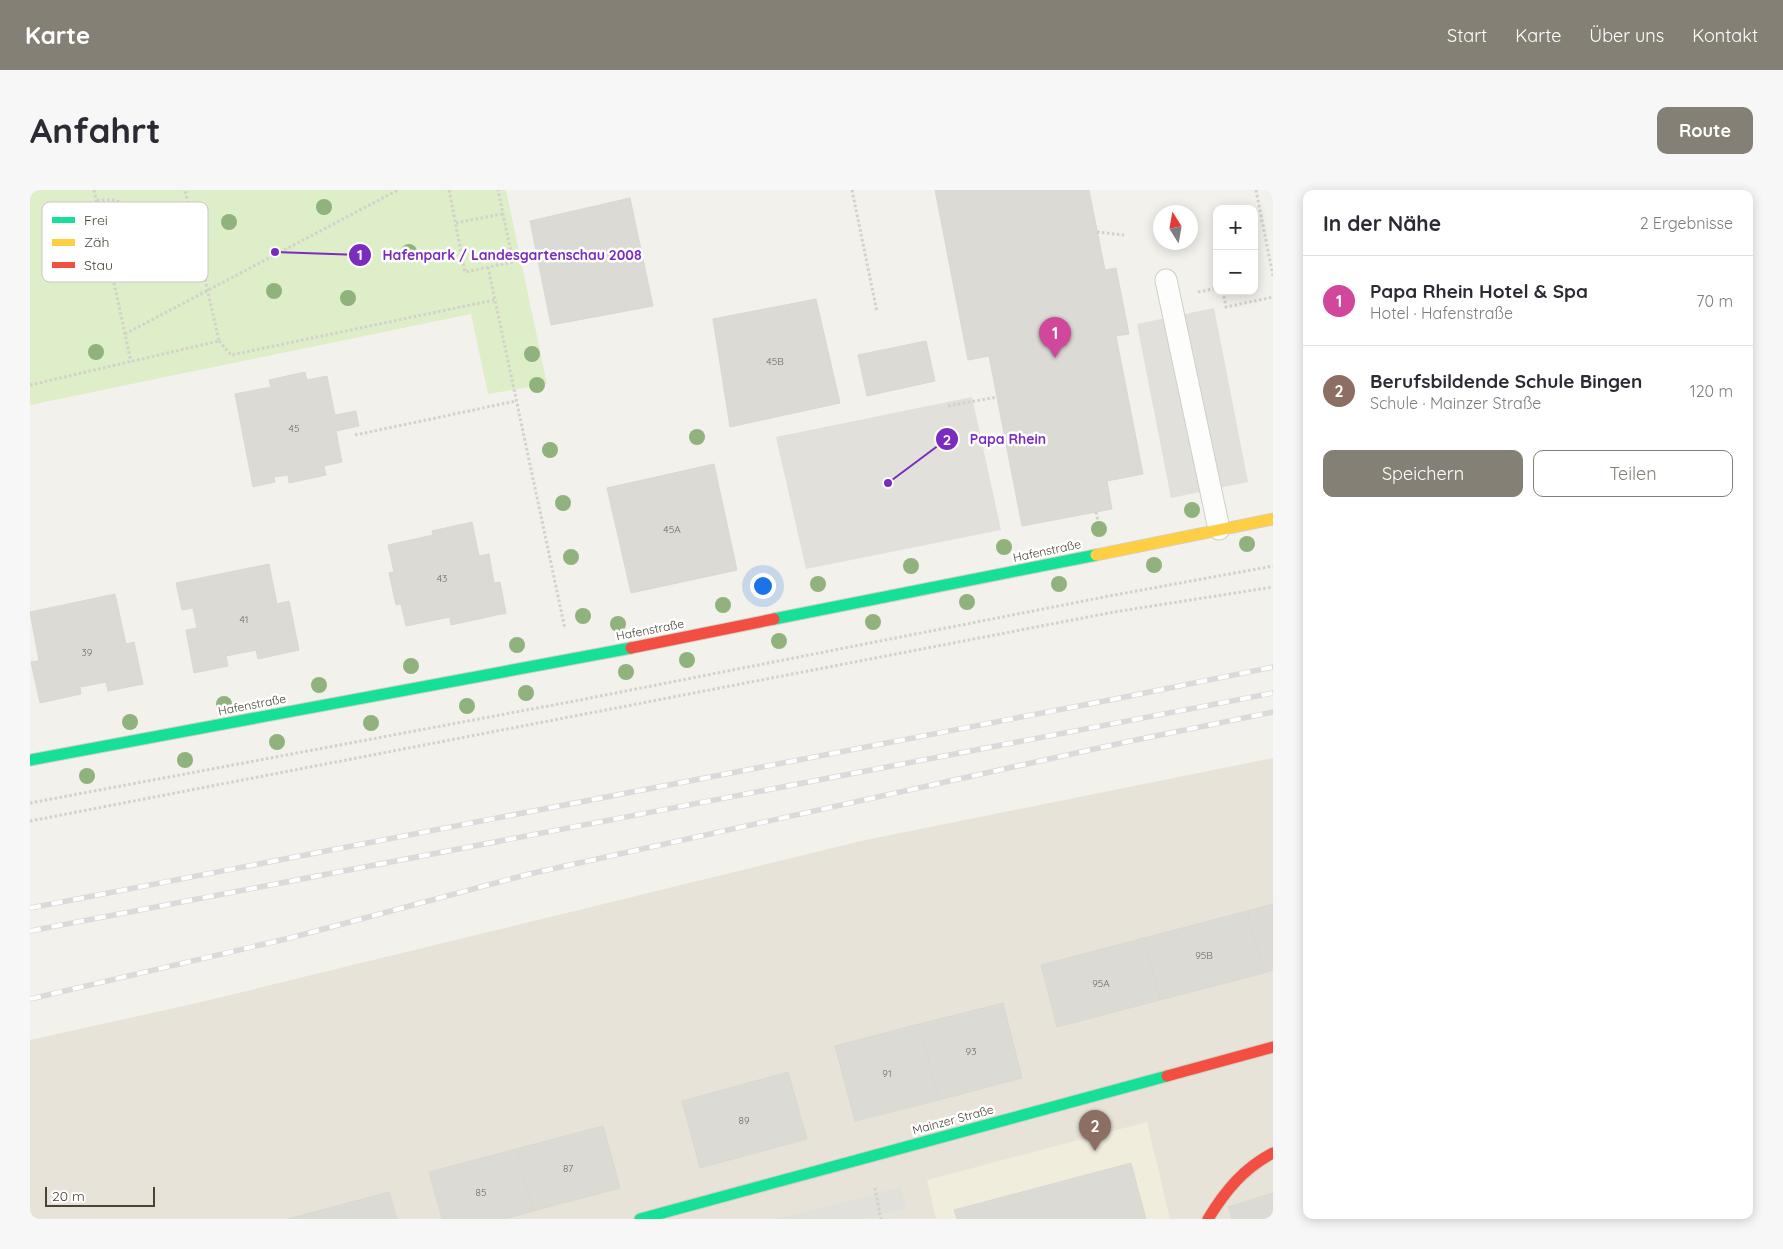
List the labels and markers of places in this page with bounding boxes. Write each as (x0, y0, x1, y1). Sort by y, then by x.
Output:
callout: Hafenpark / Landesgartenschau 2008 (347, 240, 651, 269)
pin: 1 (1039, 317, 1071, 358)
callout: Papa Rhein (935, 425, 1056, 454)
pin: 2 (1079, 1110, 1111, 1151)

